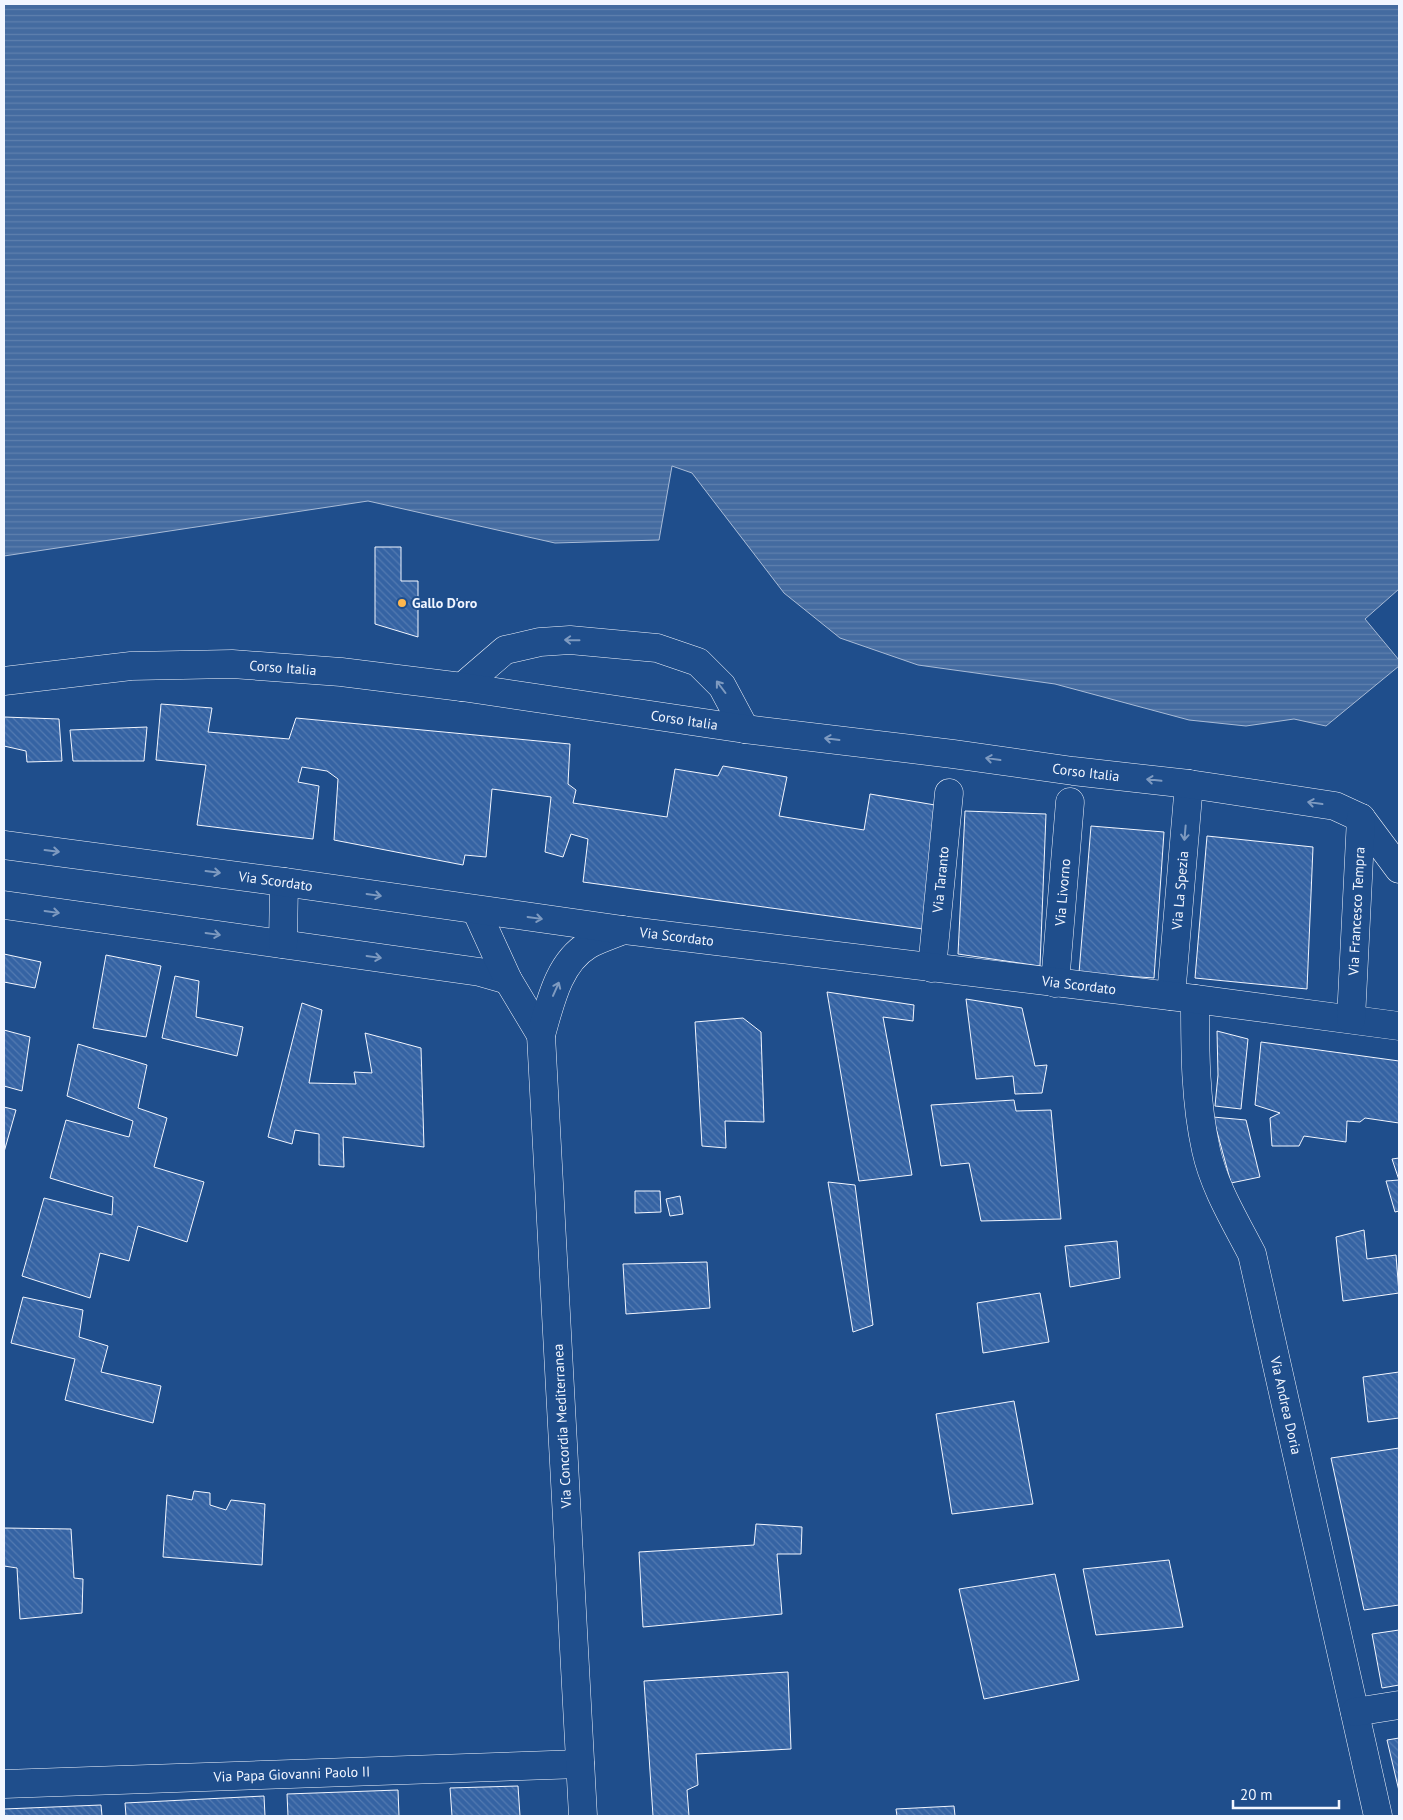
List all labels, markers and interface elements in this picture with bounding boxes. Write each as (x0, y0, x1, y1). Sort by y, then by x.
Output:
place label: Gallo D'oro (412, 594, 478, 612)
marker: Gallo D'oro (396, 597, 408, 609)
one-way arrow (565, 636, 581, 645)
street label: Corso Italia (249, 656, 317, 679)
one-way arrow (716, 681, 727, 694)
street label: Corso Italia (650, 706, 719, 734)
one-way arrow (824, 734, 840, 744)
one-way arrow (986, 754, 1002, 764)
street label: Corso Italia (1051, 759, 1121, 785)
one-way arrow (1147, 775, 1163, 785)
one-way arrow (1308, 798, 1324, 808)
one-way arrow (1180, 824, 1189, 840)
street label: Via Taranto (928, 845, 953, 915)
street label: Via Francesco Tempra (1344, 846, 1369, 977)
one-way arrow (44, 847, 60, 857)
street label: Via La Spezia (1168, 850, 1192, 932)
street label: Via Livorno (1051, 858, 1074, 928)
street label: Via Scordato (236, 867, 314, 895)
one-way arrow (205, 868, 221, 878)
one-way arrow (366, 890, 382, 900)
one-way arrow (44, 907, 60, 917)
one-way arrow (527, 913, 543, 923)
street label: Via Scordato (638, 923, 715, 950)
one-way arrow (205, 929, 221, 939)
one-way arrow (366, 952, 382, 962)
street label: Via Scordato (1040, 971, 1117, 998)
one-way arrow (551, 982, 561, 997)
street label: Via Concordia Mediterranea (549, 1343, 575, 1510)
street label: Via Andrea Doria (1266, 1354, 1306, 1456)
street label: Via Papa Giovanni Paolo II (212, 1762, 370, 1786)
scale bar (1233, 1778, 1339, 1810)
text: 20 m (1240, 1785, 1273, 1804)

